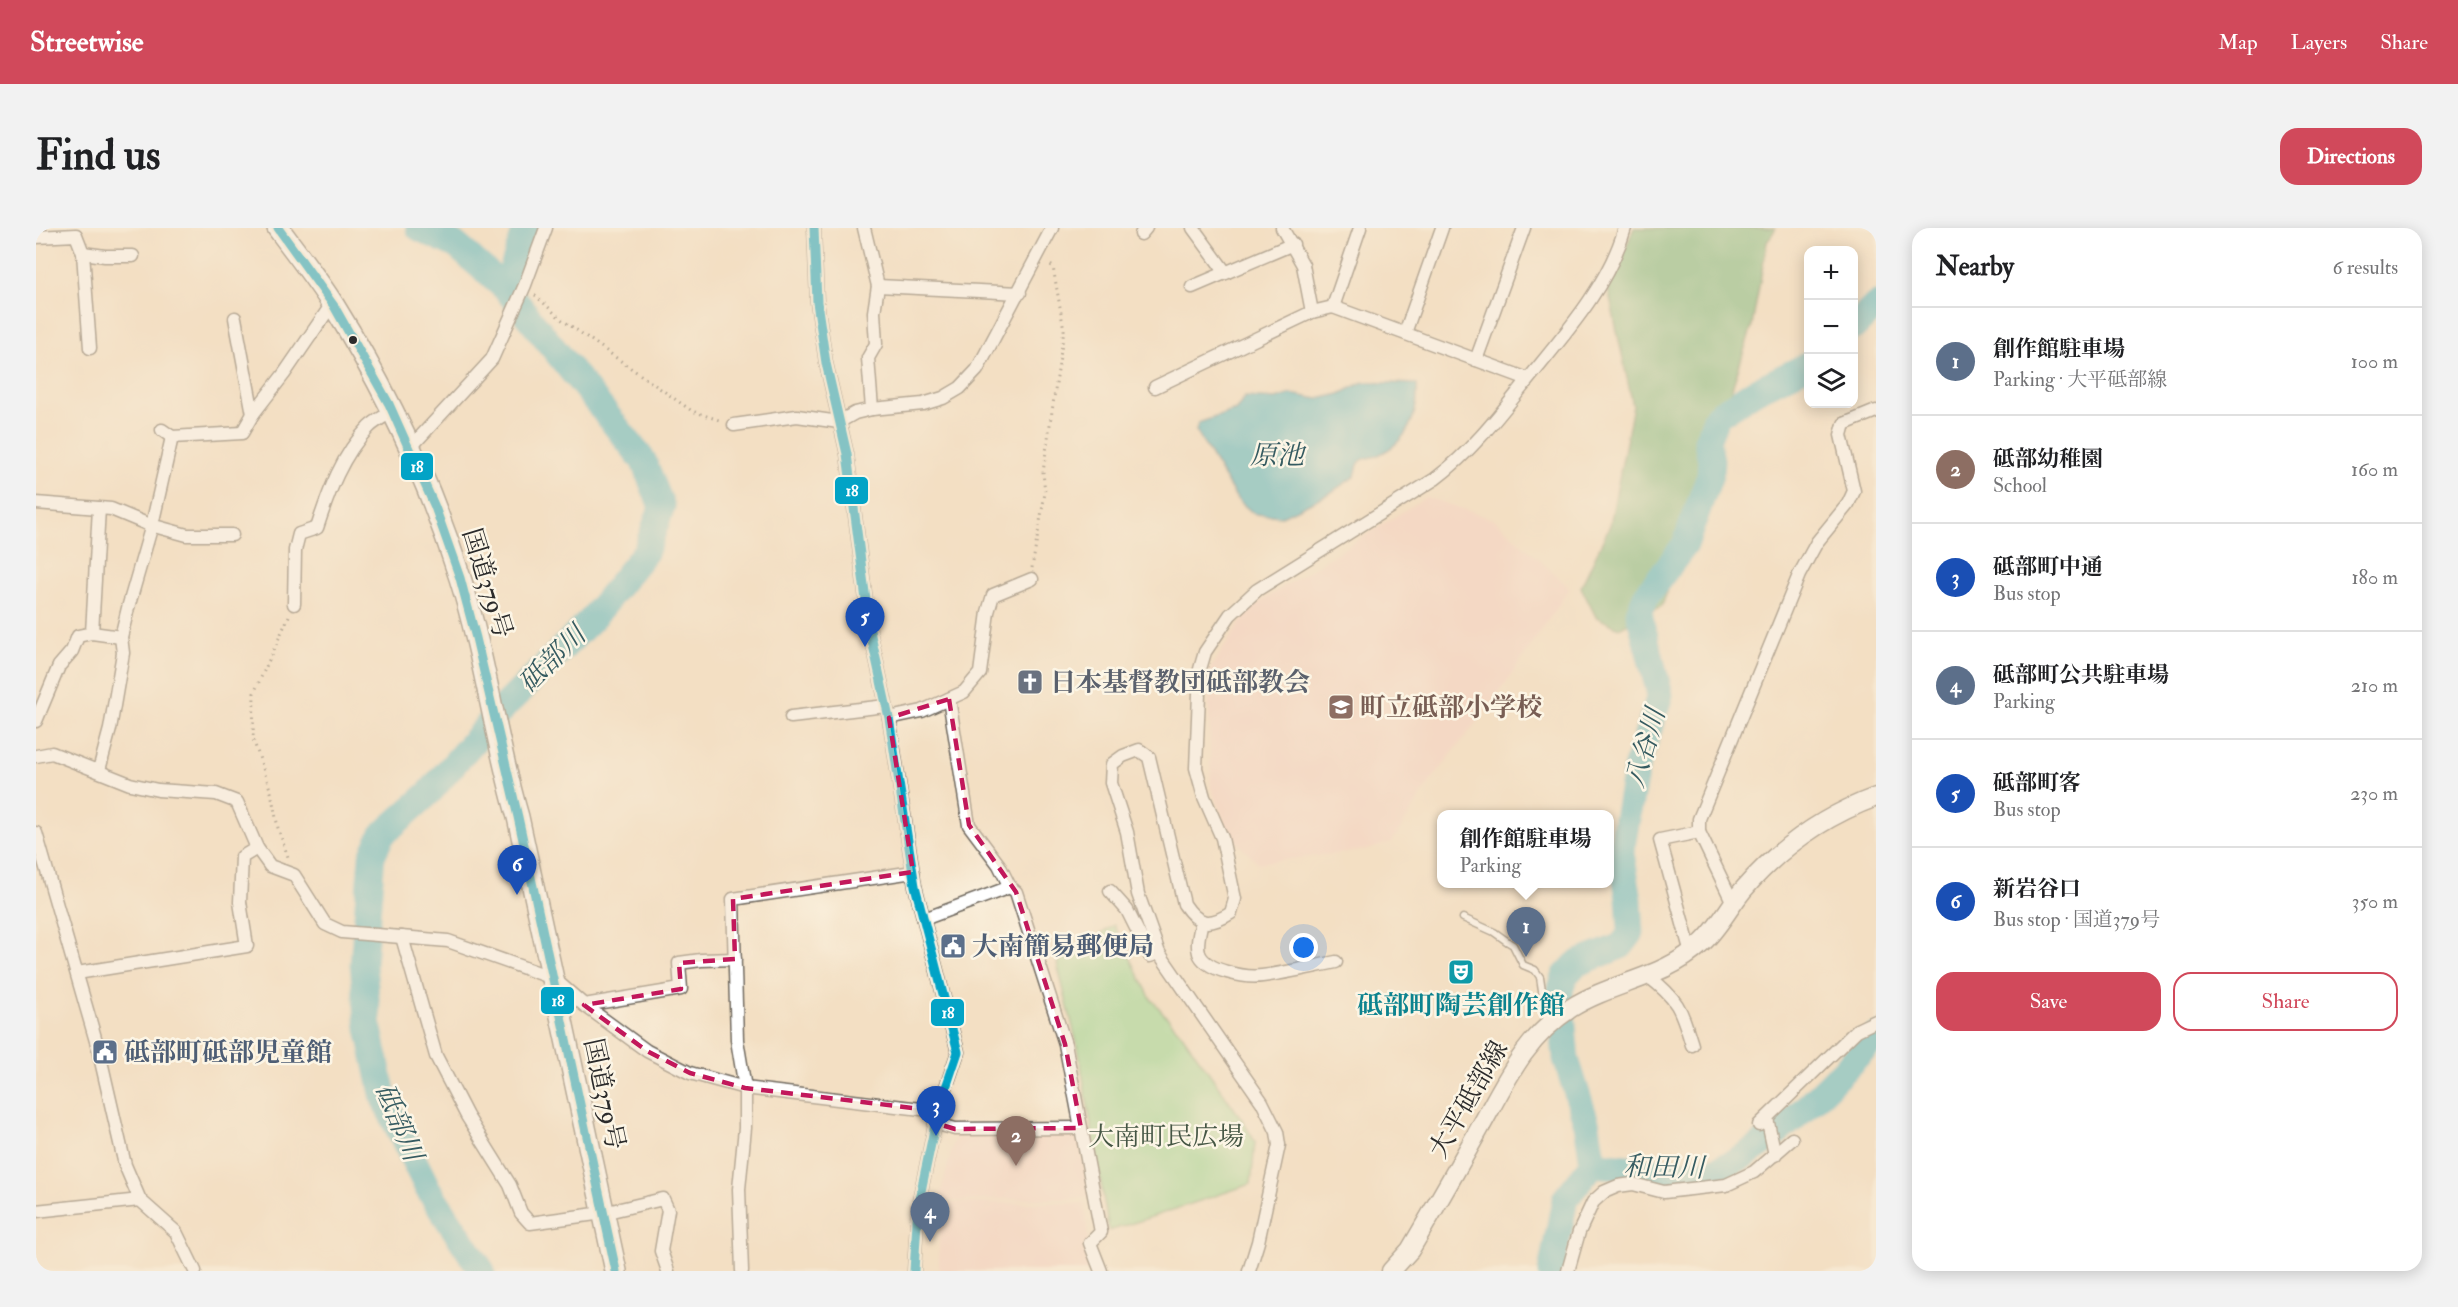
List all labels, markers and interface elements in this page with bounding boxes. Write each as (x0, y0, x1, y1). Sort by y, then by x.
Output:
text: Streetwise (30, 25, 144, 60)
text: Map (2218, 29, 2258, 56)
text: Layers (2291, 29, 2347, 56)
text: Share (2380, 29, 2428, 56)
button: Directions (2280, 128, 2422, 185)
text: Find us (36, 130, 160, 182)
map controls (1804, 246, 1858, 408)
button: + (1804, 246, 1858, 300)
text: Nearby (1936, 251, 2014, 283)
text: 6 results (2332, 255, 2398, 280)
button: − (1804, 300, 1858, 354)
unlabelled marker (347, 334, 359, 346)
text: 創作館駐車場 (1993, 335, 2125, 363)
text: 1 (1952, 349, 1959, 374)
text: 100 m (2351, 349, 2398, 374)
button: layers (1804, 354, 1858, 408)
text: Parking · 大平砥部線 (1993, 367, 2167, 392)
water label: 原池 (1250, 439, 1307, 472)
text: 砥部幼稚園 (1993, 445, 2103, 473)
line badge: 18 (400, 452, 434, 481)
text: 18 (410, 457, 424, 477)
text: 2 (1950, 457, 1961, 482)
text: 160 m (2351, 457, 2398, 482)
text: School (1993, 473, 2047, 498)
line badge: 18 (834, 476, 869, 505)
text: 18 (845, 481, 859, 501)
street label: 国道379号 (455, 524, 519, 642)
text: 砥部町中通 (1993, 553, 2103, 581)
text: 3 (1952, 565, 1959, 590)
text: 180 m (2351, 565, 2398, 590)
text: Bus stop (1993, 581, 2061, 606)
pin: 5 (846, 598, 884, 647)
water label: 砥部川 (512, 617, 595, 700)
text: 砥部町公共駐車場 (1993, 661, 2169, 689)
church icon: 日本基督教団砥部教会 (1015, 667, 1045, 697)
place label: 日本基督教団砥部教会 (1050, 667, 1310, 699)
text: 4 (1950, 673, 1961, 698)
text: 210 m (2351, 673, 2398, 698)
text: Parking (1993, 689, 2055, 714)
school or university icon: 町立砥部小学校 (1326, 692, 1356, 722)
place label: 町立砥部小学校 (1360, 692, 1542, 724)
water label: 八谷川 (1618, 702, 1673, 792)
text: 砥部町客 (1993, 769, 2081, 797)
text: 5 (1951, 781, 1960, 806)
text: 230 m (2350, 781, 2398, 806)
text: Bus stop (1993, 797, 2061, 822)
popup (1437, 810, 1614, 888)
text: 創作館駐車場 (1459, 825, 1592, 853)
pin: 6 (498, 846, 536, 895)
text: Parking (1459, 853, 1521, 878)
text: 新岩谷口 (1993, 875, 2081, 903)
text: 6 (1950, 889, 1961, 914)
text: 350 m (2352, 889, 2398, 914)
text: Bus stop · 国道379号 (1993, 907, 2160, 932)
pin: 1 (1506, 908, 1546, 957)
public building icon: 大南簡易郵便局 (938, 931, 968, 961)
place label: 大南簡易郵便局 (972, 931, 1154, 963)
your location (1289, 933, 1318, 962)
theatre icon: 砥部町陶芸創作館 (1446, 957, 1476, 987)
button: Save (1936, 972, 2161, 1031)
button: Share (2173, 972, 2398, 1031)
line badge: 18 (540, 986, 575, 1015)
place label: 砥部町陶芸創作館 (1357, 990, 1565, 1022)
text: 18 (551, 991, 565, 1011)
line badge: 18 (930, 998, 965, 1027)
text: 18 (941, 1003, 955, 1023)
street label: 大平砥部線 (1423, 1035, 1515, 1164)
street label: 国道379号 (577, 1036, 631, 1153)
public building icon: 砥部町砥部児童館 (90, 1037, 120, 1067)
place label: 砥部町砥部児童館 (124, 1037, 332, 1069)
water label: 砥部川 (368, 1078, 431, 1169)
pin: 3 (916, 1086, 956, 1136)
pin: 2 (996, 1116, 1036, 1166)
park label: 大南町民広場 (1088, 1121, 1244, 1153)
water label: 和田川 (1623, 1150, 1708, 1185)
pin: 4 (910, 1192, 950, 1242)

